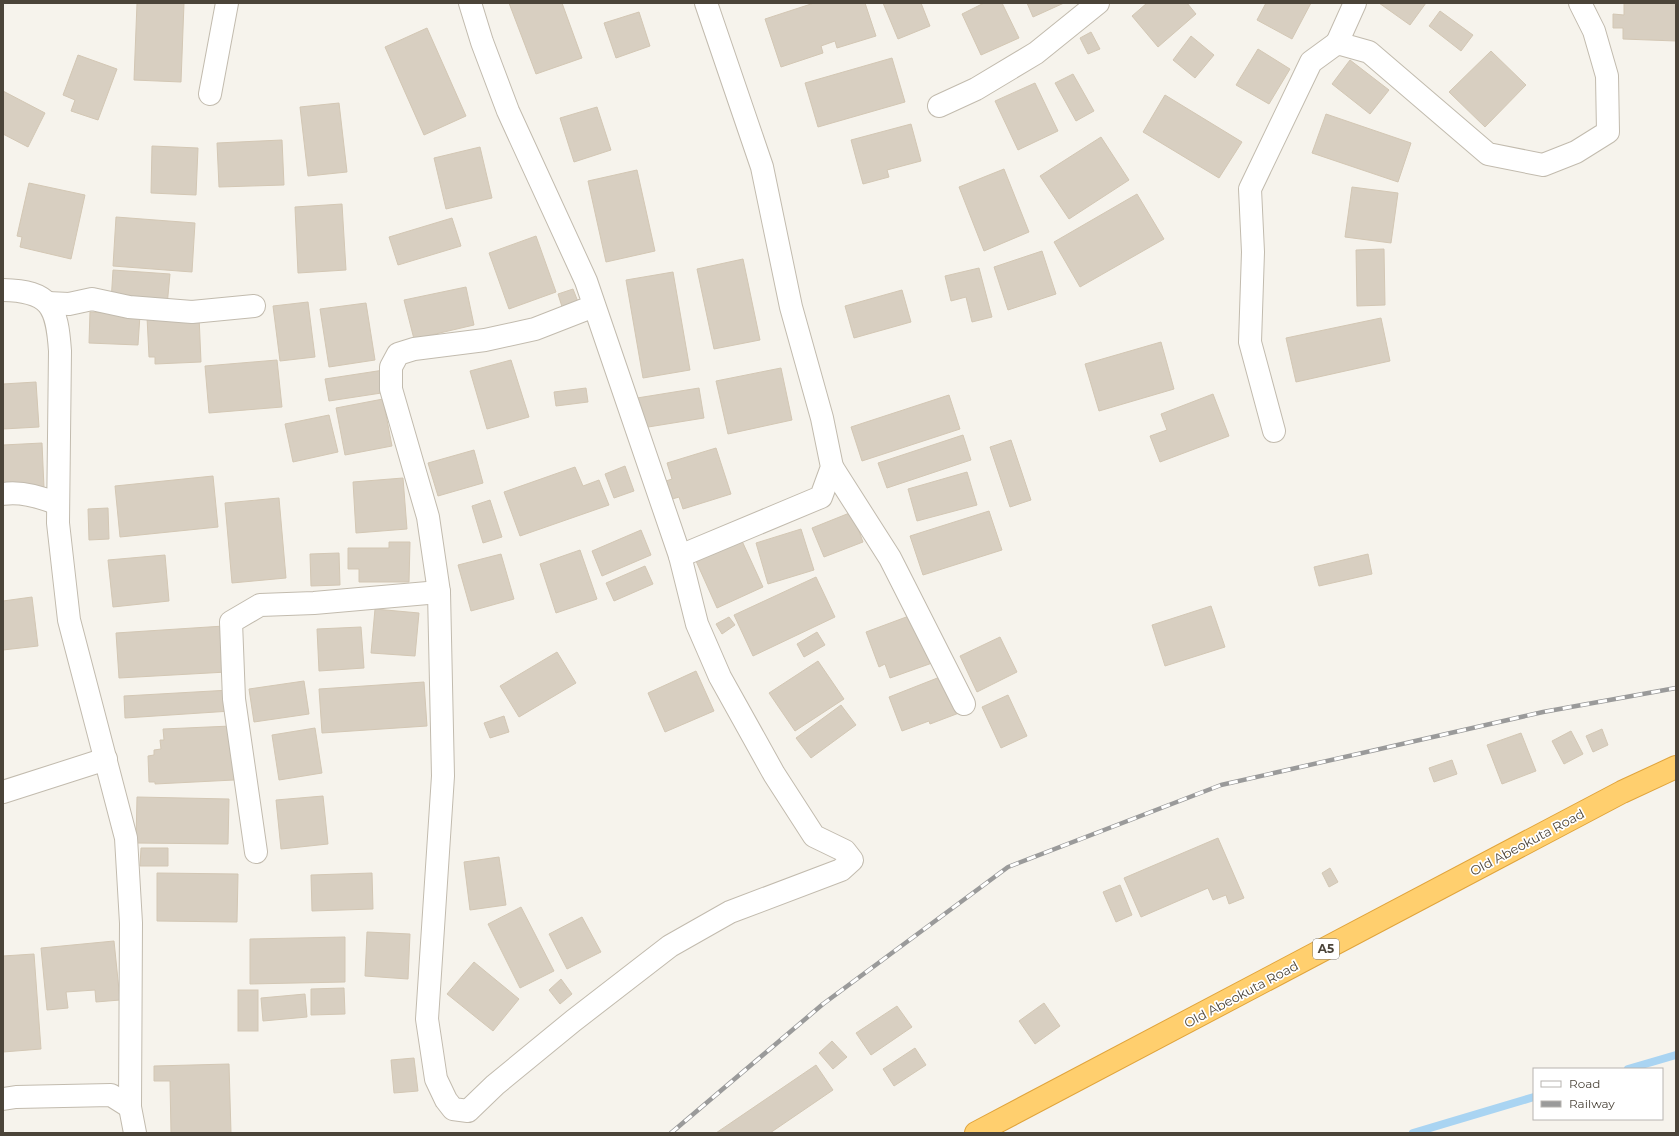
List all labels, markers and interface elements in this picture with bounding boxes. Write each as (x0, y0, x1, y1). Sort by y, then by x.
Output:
street label: Old Abeokuta Road (1467, 805, 1587, 879)
road number: A5 (1313, 939, 1339, 959)
street label: Old Abeokuta Road (1181, 957, 1301, 1031)
legend (1533, 1068, 1663, 1120)
text: Road (1569, 1076, 1600, 1091)
text: Railway (1569, 1096, 1615, 1111)

